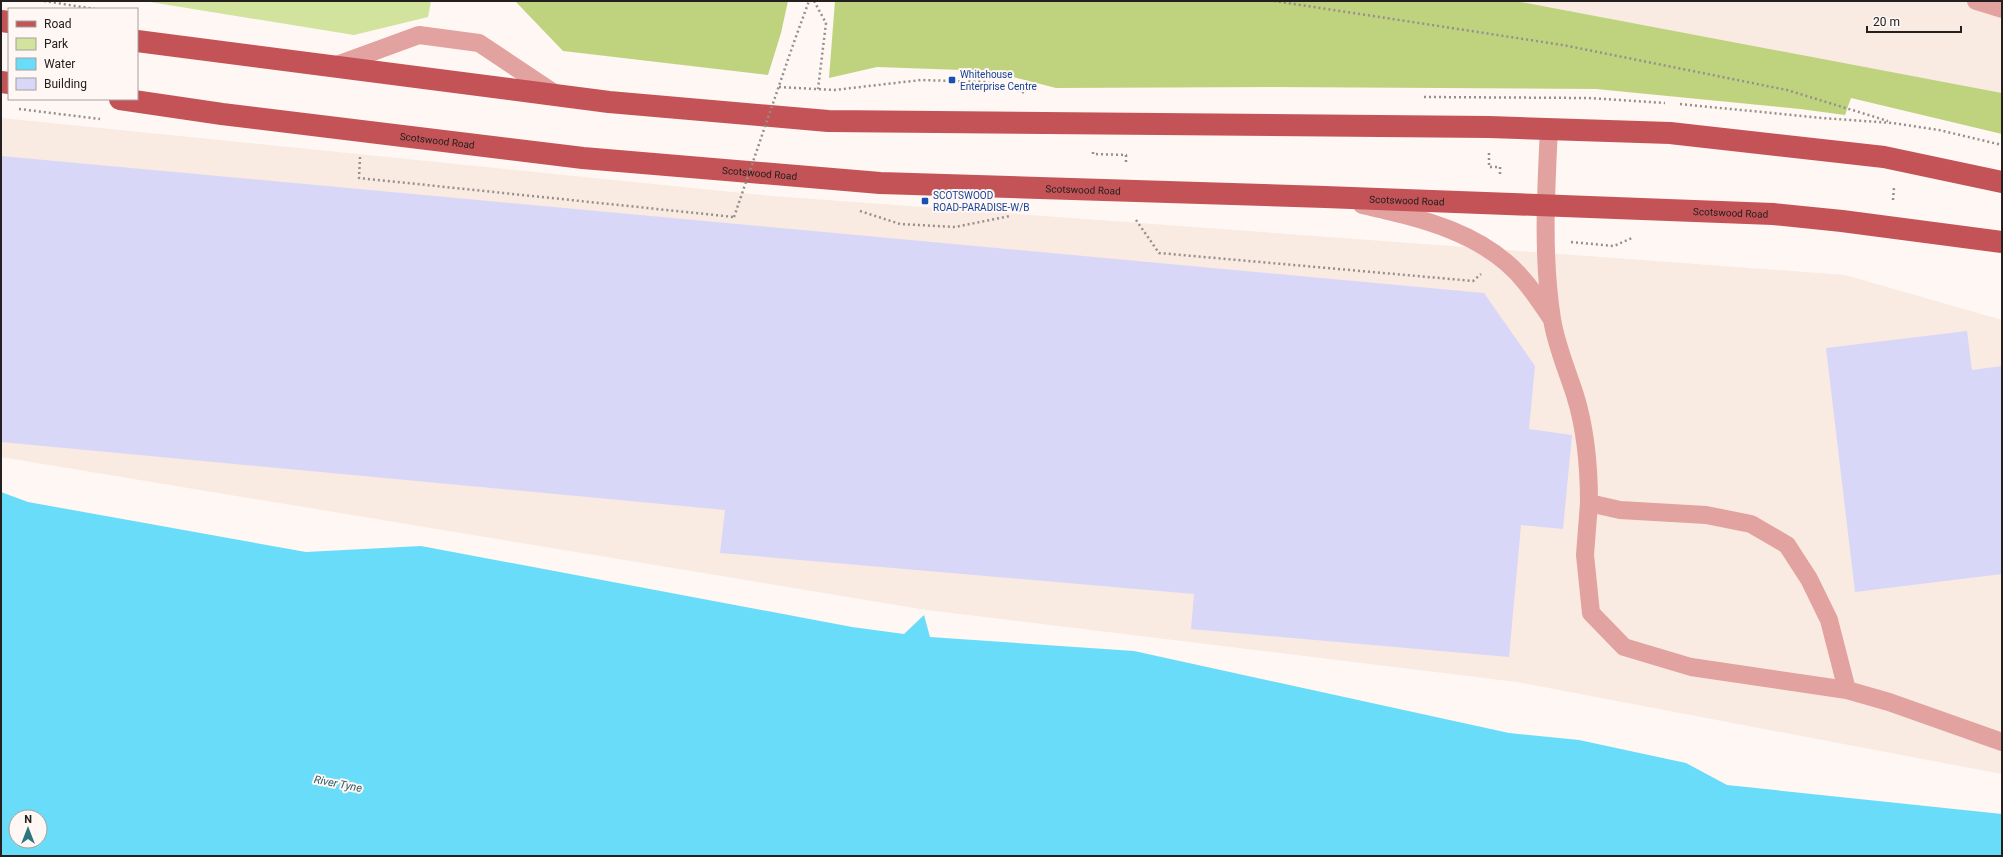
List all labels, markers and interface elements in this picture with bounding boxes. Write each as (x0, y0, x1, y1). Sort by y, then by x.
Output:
legend (8, 8, 138, 100)
scale bar (1867, 8, 1961, 34)
text: 20 m (1873, 15, 1900, 29)
text: Road (44, 17, 72, 31)
text: Park (44, 37, 69, 51)
text: Water (44, 57, 75, 71)
place label: Whitehouse Enterprise Centre (960, 69, 1037, 92)
marker: Whitehouse Enterprise Centre (947, 75, 957, 85)
text: Building (44, 77, 87, 91)
street label: Scotswood Road (399, 130, 475, 150)
street label: Scotswood Road (722, 164, 798, 182)
street label: Scotswood Road (1045, 183, 1121, 196)
place label: SCOTSWOOD ROAD-PARADISE-W/B (933, 190, 1030, 213)
street label: Scotswood Road (1369, 193, 1445, 207)
marker: SCOTSWOOD ROAD-PARADISE-W/B (920, 196, 930, 206)
street label: Scotswood Road (1693, 205, 1769, 219)
water label: River Tyne (313, 773, 363, 795)
north arrow (8, 809, 48, 849)
text: N (24, 813, 32, 826)

